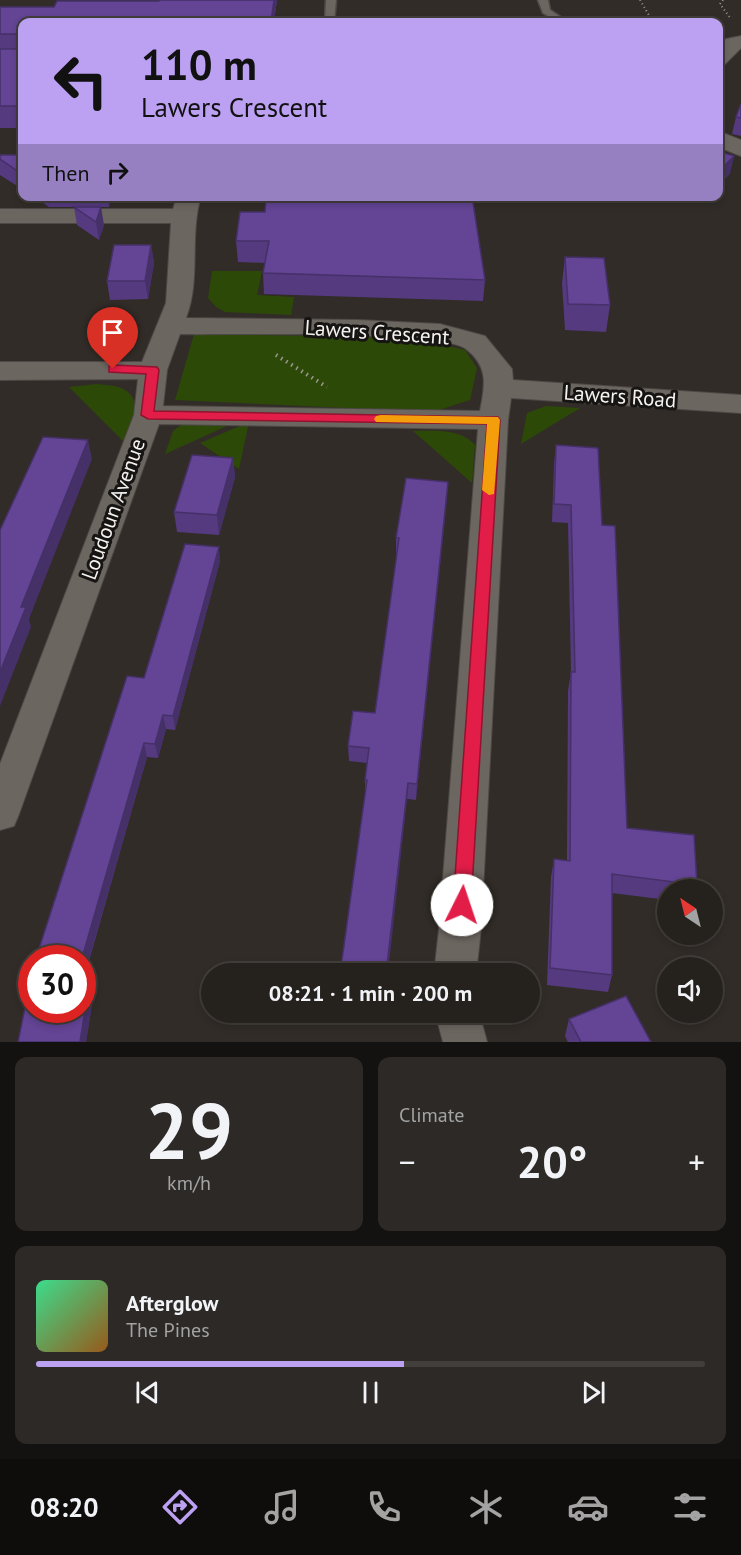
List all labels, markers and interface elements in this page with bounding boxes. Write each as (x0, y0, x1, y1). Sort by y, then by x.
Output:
text: 110 m (141, 37, 257, 92)
icon: left (42, 42, 120, 120)
text: Lawers Crescent (141, 90, 327, 124)
icon: right (101, 156, 134, 189)
text: Then (42, 159, 89, 187)
pin (87, 307, 138, 369)
street label: Lawers Crescent (304, 313, 450, 351)
icon: arrive (96, 316, 129, 349)
street label: Lawers Road (563, 379, 677, 413)
street label: Loudoun Avenue (75, 435, 151, 583)
position arrow (430, 873, 494, 937)
north arrow (657, 879, 723, 945)
map controls (657, 879, 723, 1023)
speed limit sign: 30 (18, 945, 96, 1023)
button: sound (657, 957, 723, 1023)
text: 08:21 · 1 min · 200 m (269, 979, 472, 1007)
text: 29 (145, 1080, 233, 1181)
text: Climate (399, 1102, 465, 1128)
text: 20° (517, 1132, 587, 1190)
text: − (399, 1140, 416, 1183)
text: + (688, 1140, 705, 1183)
text: km/h (167, 1170, 211, 1196)
text: Afterglow (126, 1289, 218, 1317)
text: The Pines (126, 1317, 210, 1343)
icon: previous (131, 1376, 164, 1409)
icon: pause (354, 1376, 387, 1409)
icon: next (577, 1376, 610, 1409)
icon: directions (159, 1486, 201, 1528)
icon: music (261, 1486, 303, 1528)
icon: phone (363, 1486, 405, 1528)
icon: climate (465, 1486, 507, 1528)
icon: car (567, 1486, 609, 1528)
icon: filters (669, 1486, 711, 1528)
text: 08:20 (30, 1490, 99, 1524)

